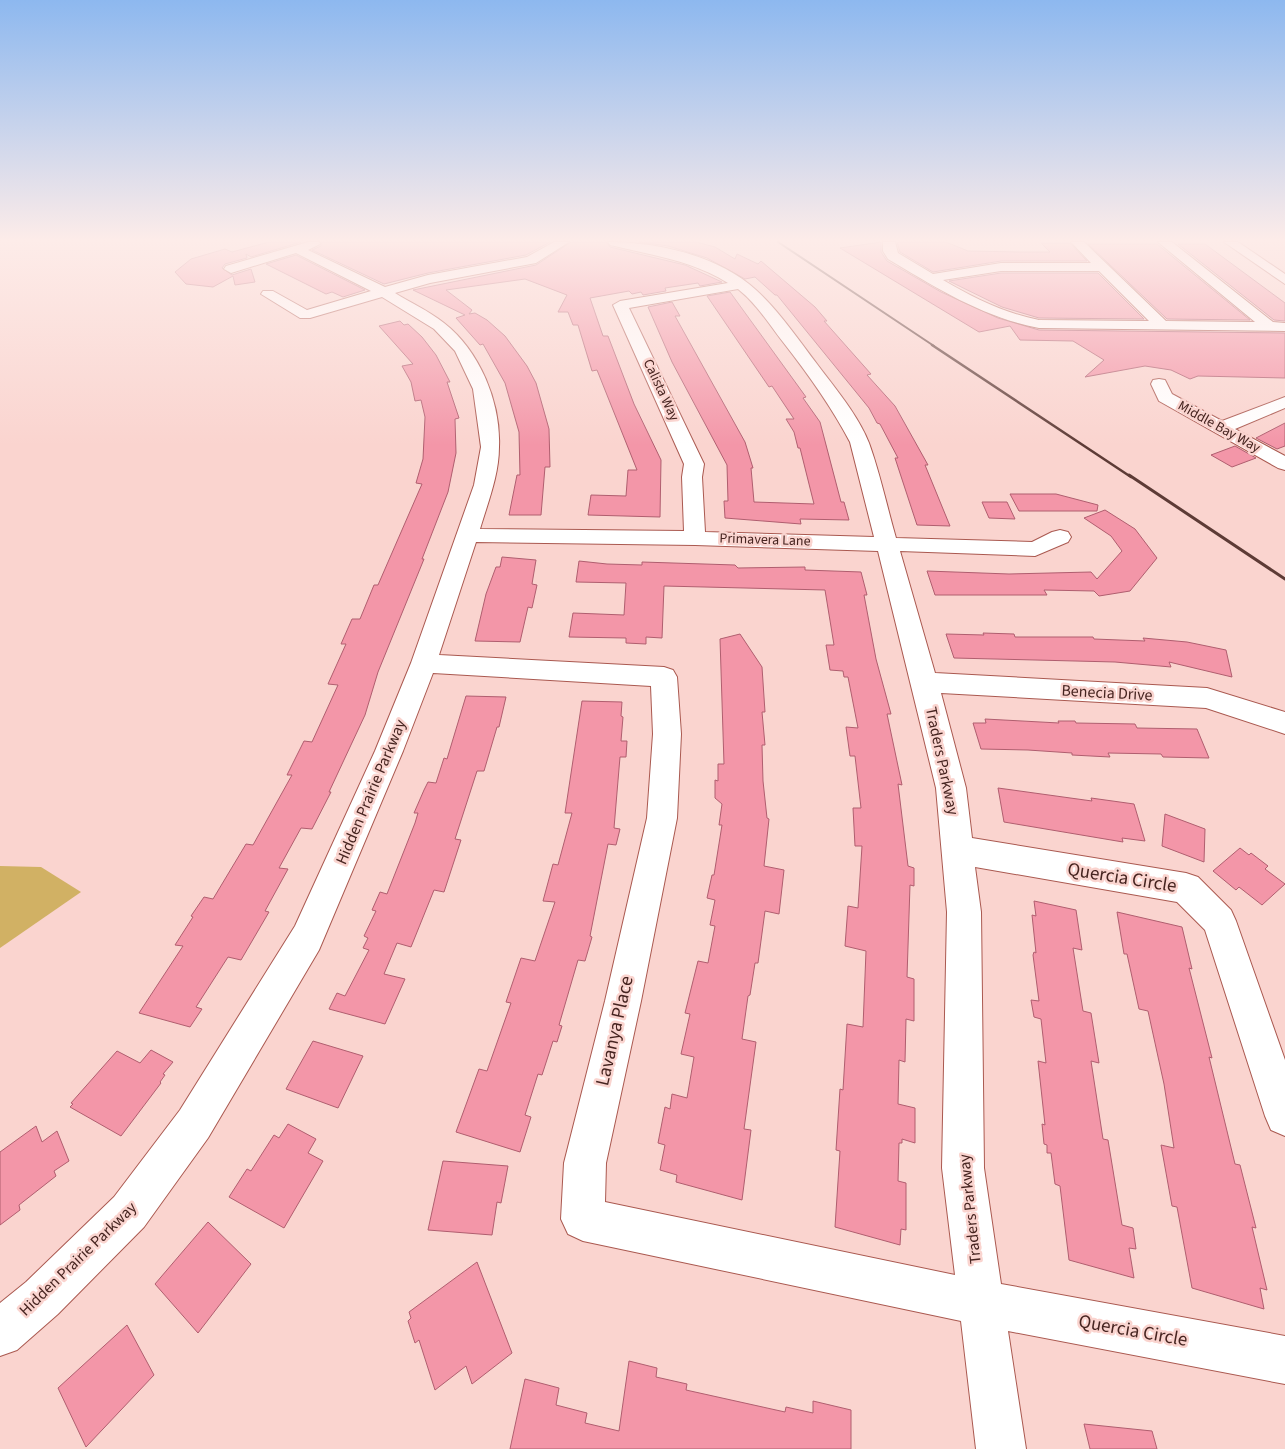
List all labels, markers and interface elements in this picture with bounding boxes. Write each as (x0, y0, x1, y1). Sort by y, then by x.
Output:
street label: Calista Way (638, 356, 684, 425)
street label: Middle Bay Way (1174, 396, 1264, 458)
street label: Primavera Lane (719, 528, 811, 552)
street label: Benecia Drive (1061, 680, 1153, 706)
street label: Traders Parkway (920, 705, 964, 818)
street label: Hidden Prairie Parkway (330, 716, 412, 868)
street label: Quercia Circle (1065, 856, 1179, 900)
street label: Lavanya Place (589, 973, 641, 1089)
street label: Traders Parkway (953, 1153, 987, 1265)
street label: Hidden Prairie Parkway (14, 1197, 142, 1321)
street label: Quercia Circle (1076, 1308, 1190, 1354)

